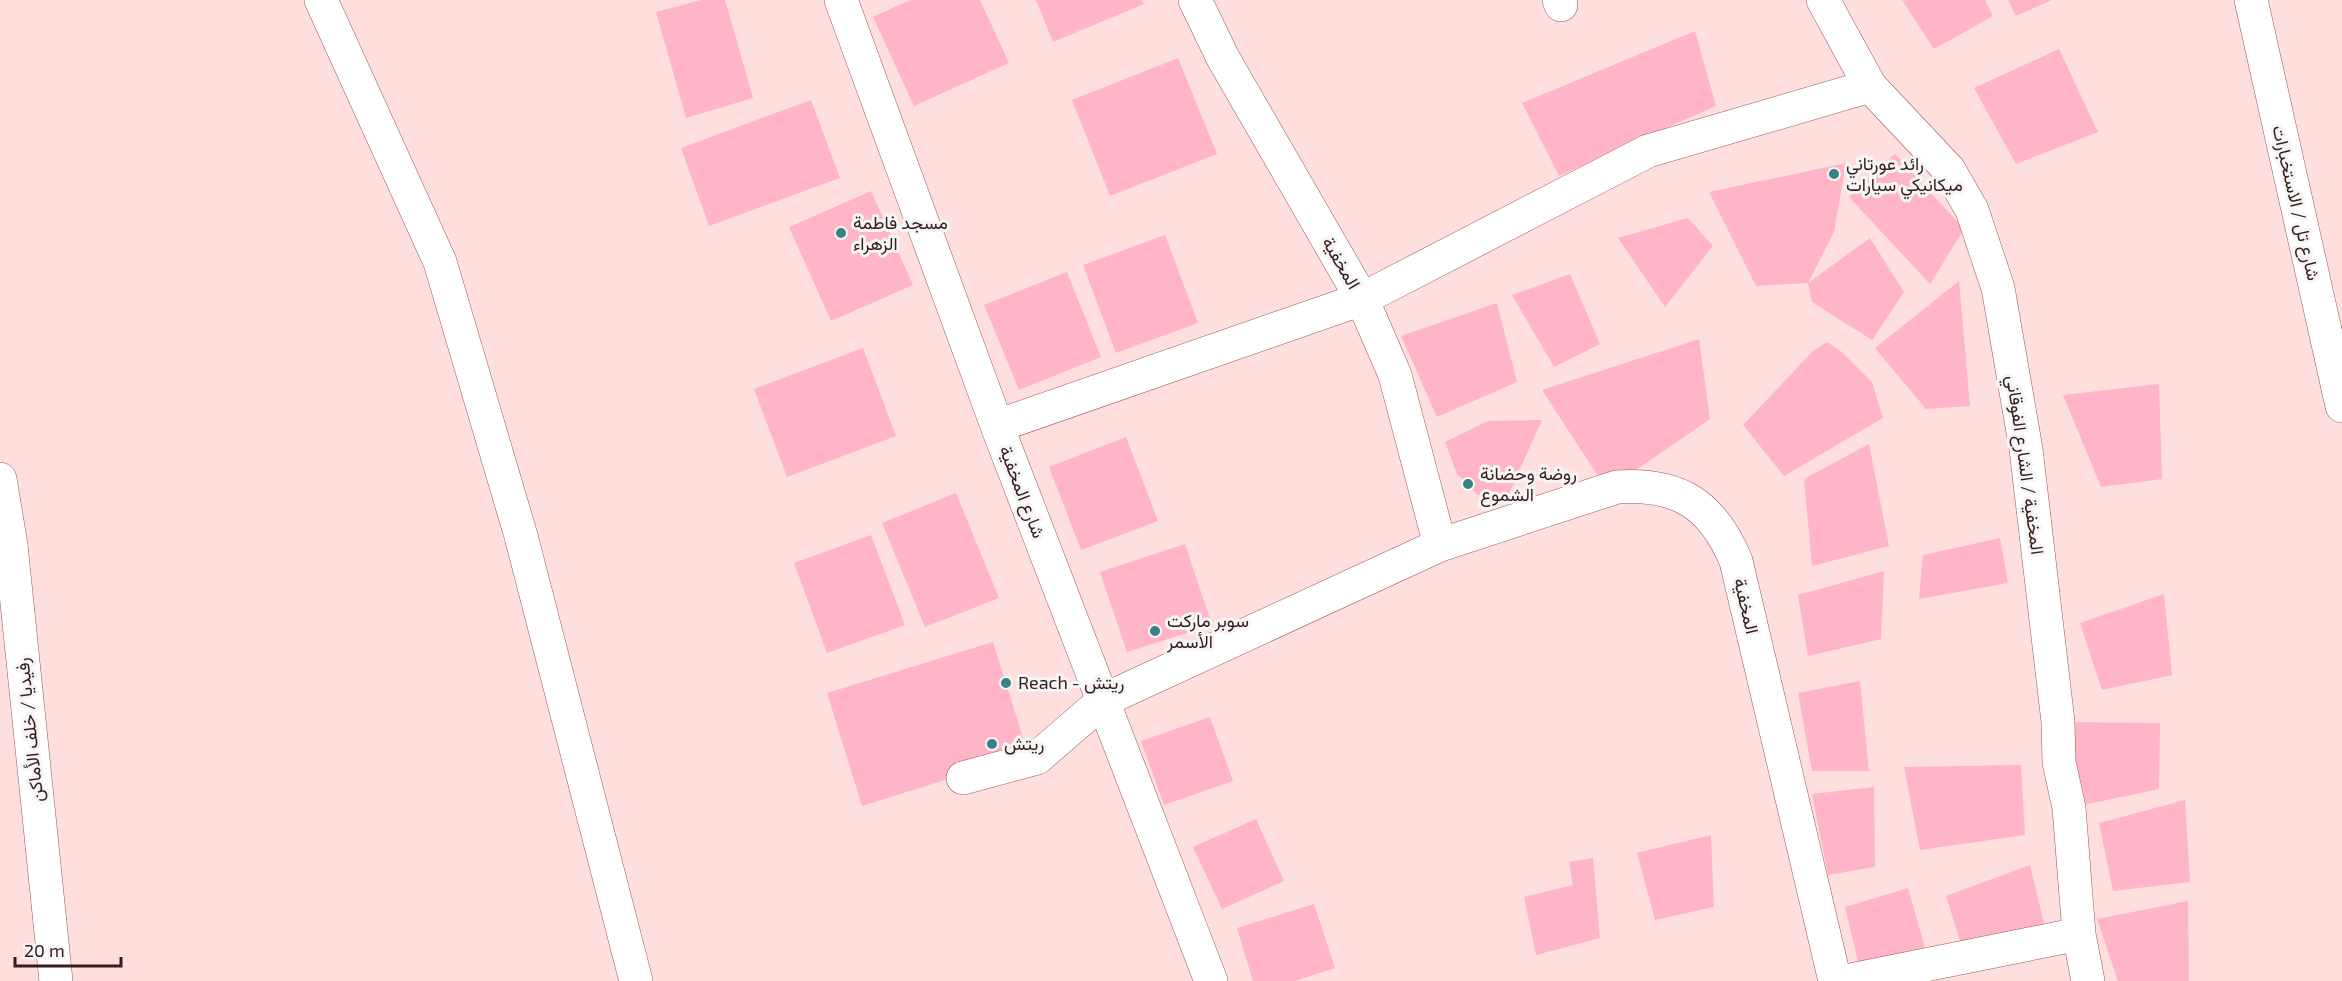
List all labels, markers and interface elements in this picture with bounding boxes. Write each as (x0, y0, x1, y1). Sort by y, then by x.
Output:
street label: شارع تل / الاستخبارات (2266, 123, 2326, 283)
place label: رائد عورتاني ميكانيكي سيارات (1846, 152, 1963, 200)
marker: رائد عورتاني ميكانيكي سيارات (1827, 167, 1841, 181)
place label: مسجد فاطمة الزهراء (853, 211, 948, 255)
marker: مسجد فاطمة الزهراء (834, 226, 848, 240)
street label: المخفية (1318, 232, 1366, 293)
street label: المخفية / الشارع الفوقاني (1998, 374, 2049, 557)
street label: شارع المخفية (993, 442, 1051, 542)
place label: روضة وحضانة الشموع (1480, 462, 1577, 507)
marker: روضة وحضانة الشموع (1461, 477, 1475, 491)
street label: المخفية (1730, 576, 1764, 636)
place label: سوبر ماركت الأسمر (1166, 609, 1249, 653)
marker: سوبر ماركت الأسمر (1148, 624, 1162, 638)
street label: رفيديا / خلف الأماكن (10, 657, 49, 803)
place label: Reach - ريتش (1018, 671, 1124, 694)
marker: Reach - ريتش (999, 676, 1013, 690)
place label: ريتش (1004, 732, 1044, 755)
marker: ريتش (985, 737, 999, 751)
scale bar (15, 930, 122, 968)
text: 20 m (24, 939, 65, 961)

